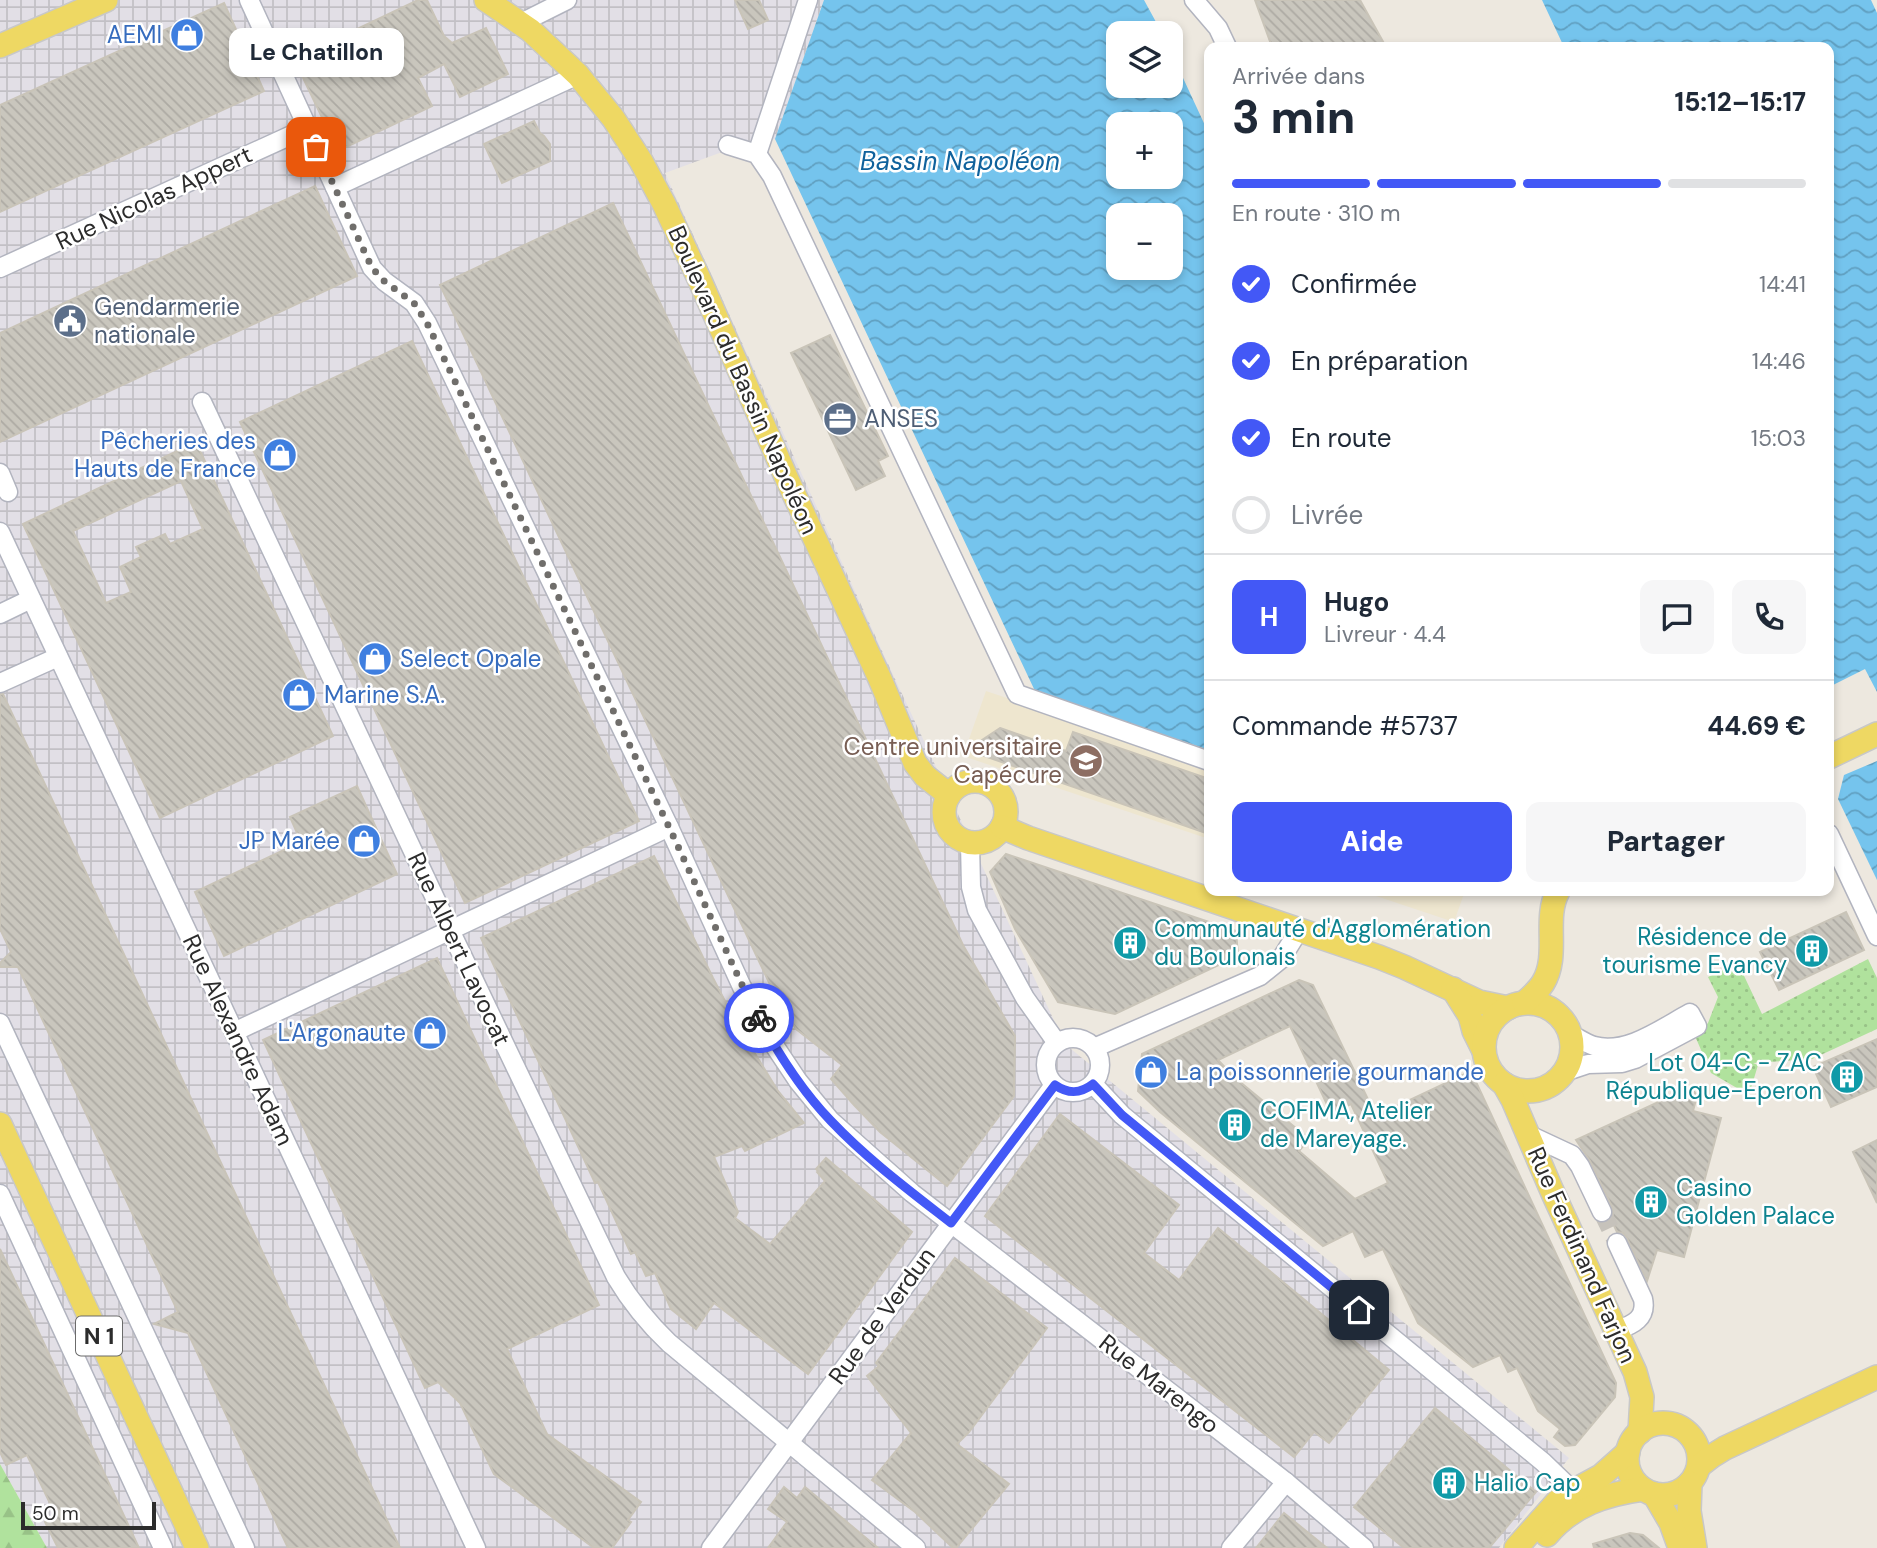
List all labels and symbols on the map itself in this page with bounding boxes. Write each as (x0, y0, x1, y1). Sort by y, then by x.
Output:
shop icon: AEMI (168, 16, 206, 54)
place label: AEMI (107, 19, 162, 50)
callout: Le Chatillon (229, 28, 404, 77)
pin (286, 117, 346, 177)
street label: Rue Nicolas Appert (51, 138, 257, 257)
water label: Bassin Napoléon (860, 144, 1060, 178)
street label: Boulevard du Bassin Napoléon (661, 221, 826, 539)
place label: Gendarmerie nationale (94, 291, 240, 350)
public building icon: Gendarmerie nationale (51, 302, 89, 340)
office icon: ANSES (821, 400, 859, 438)
place label: ANSES (864, 403, 938, 434)
place label: Pêcheries des Hauts de France (74, 425, 256, 484)
shop icon: Pêcheries des Hauts de France (261, 436, 299, 474)
shop icon: Select Opale (356, 640, 394, 678)
place label: Select Opale (400, 643, 541, 674)
shop icon: Marine S.A. (280, 676, 318, 714)
place label: Marine S.A. (324, 679, 445, 710)
place label: Centre universitaire Capécure (844, 731, 1062, 790)
school or university icon: Centre universitaire Capécure (1067, 742, 1105, 780)
shop icon: JP Marée (345, 822, 383, 860)
place label: JP Marée (239, 825, 340, 856)
street label: Rue Albert Lavocat (401, 847, 518, 1051)
place label: Communauté d'Agglomération du Boulonais (1154, 913, 1491, 972)
place label: Résidence de tourisme Evancy (1602, 921, 1787, 980)
building icon: Communauté d'Agglomération du Boulonais (1111, 924, 1149, 962)
street label: Rue Alexandre Adam (176, 929, 301, 1150)
building icon: Résidence de tourisme Evancy (1793, 932, 1831, 970)
courier (724, 983, 794, 1053)
shop icon: L'Argonaute (411, 1014, 449, 1052)
place label: L'Argonaute (277, 1017, 406, 1048)
place label: Lot 04-C - ZAC République-Eperon (1606, 1047, 1822, 1106)
shop icon: La poissonnerie gourmande (1132, 1053, 1170, 1091)
place label: La poissonnerie gourmande (1176, 1056, 1484, 1087)
building icon: Lot 04-C - ZAC République-Eperon (1828, 1058, 1866, 1096)
place label: COFIMA, Atelier de Mareyage. (1260, 1095, 1432, 1154)
building icon: COFIMA, Atelier de Mareyage. (1216, 1106, 1254, 1144)
street label: Rue Ferdinand Farjon (1521, 1142, 1644, 1368)
place label: Casino Golden Palace (1676, 1172, 1835, 1231)
building icon: Casino Golden Palace (1632, 1183, 1670, 1221)
street label: Rue de Verdun (821, 1241, 942, 1390)
pin (1329, 1280, 1389, 1340)
road number: N 1 (76, 1316, 122, 1356)
street label: Rue Marengo (1093, 1327, 1226, 1440)
building icon: Halio Cap (1430, 1464, 1468, 1502)
place label: Halio Cap (1474, 1467, 1580, 1498)
scale bar (21, 1499, 156, 1531)

